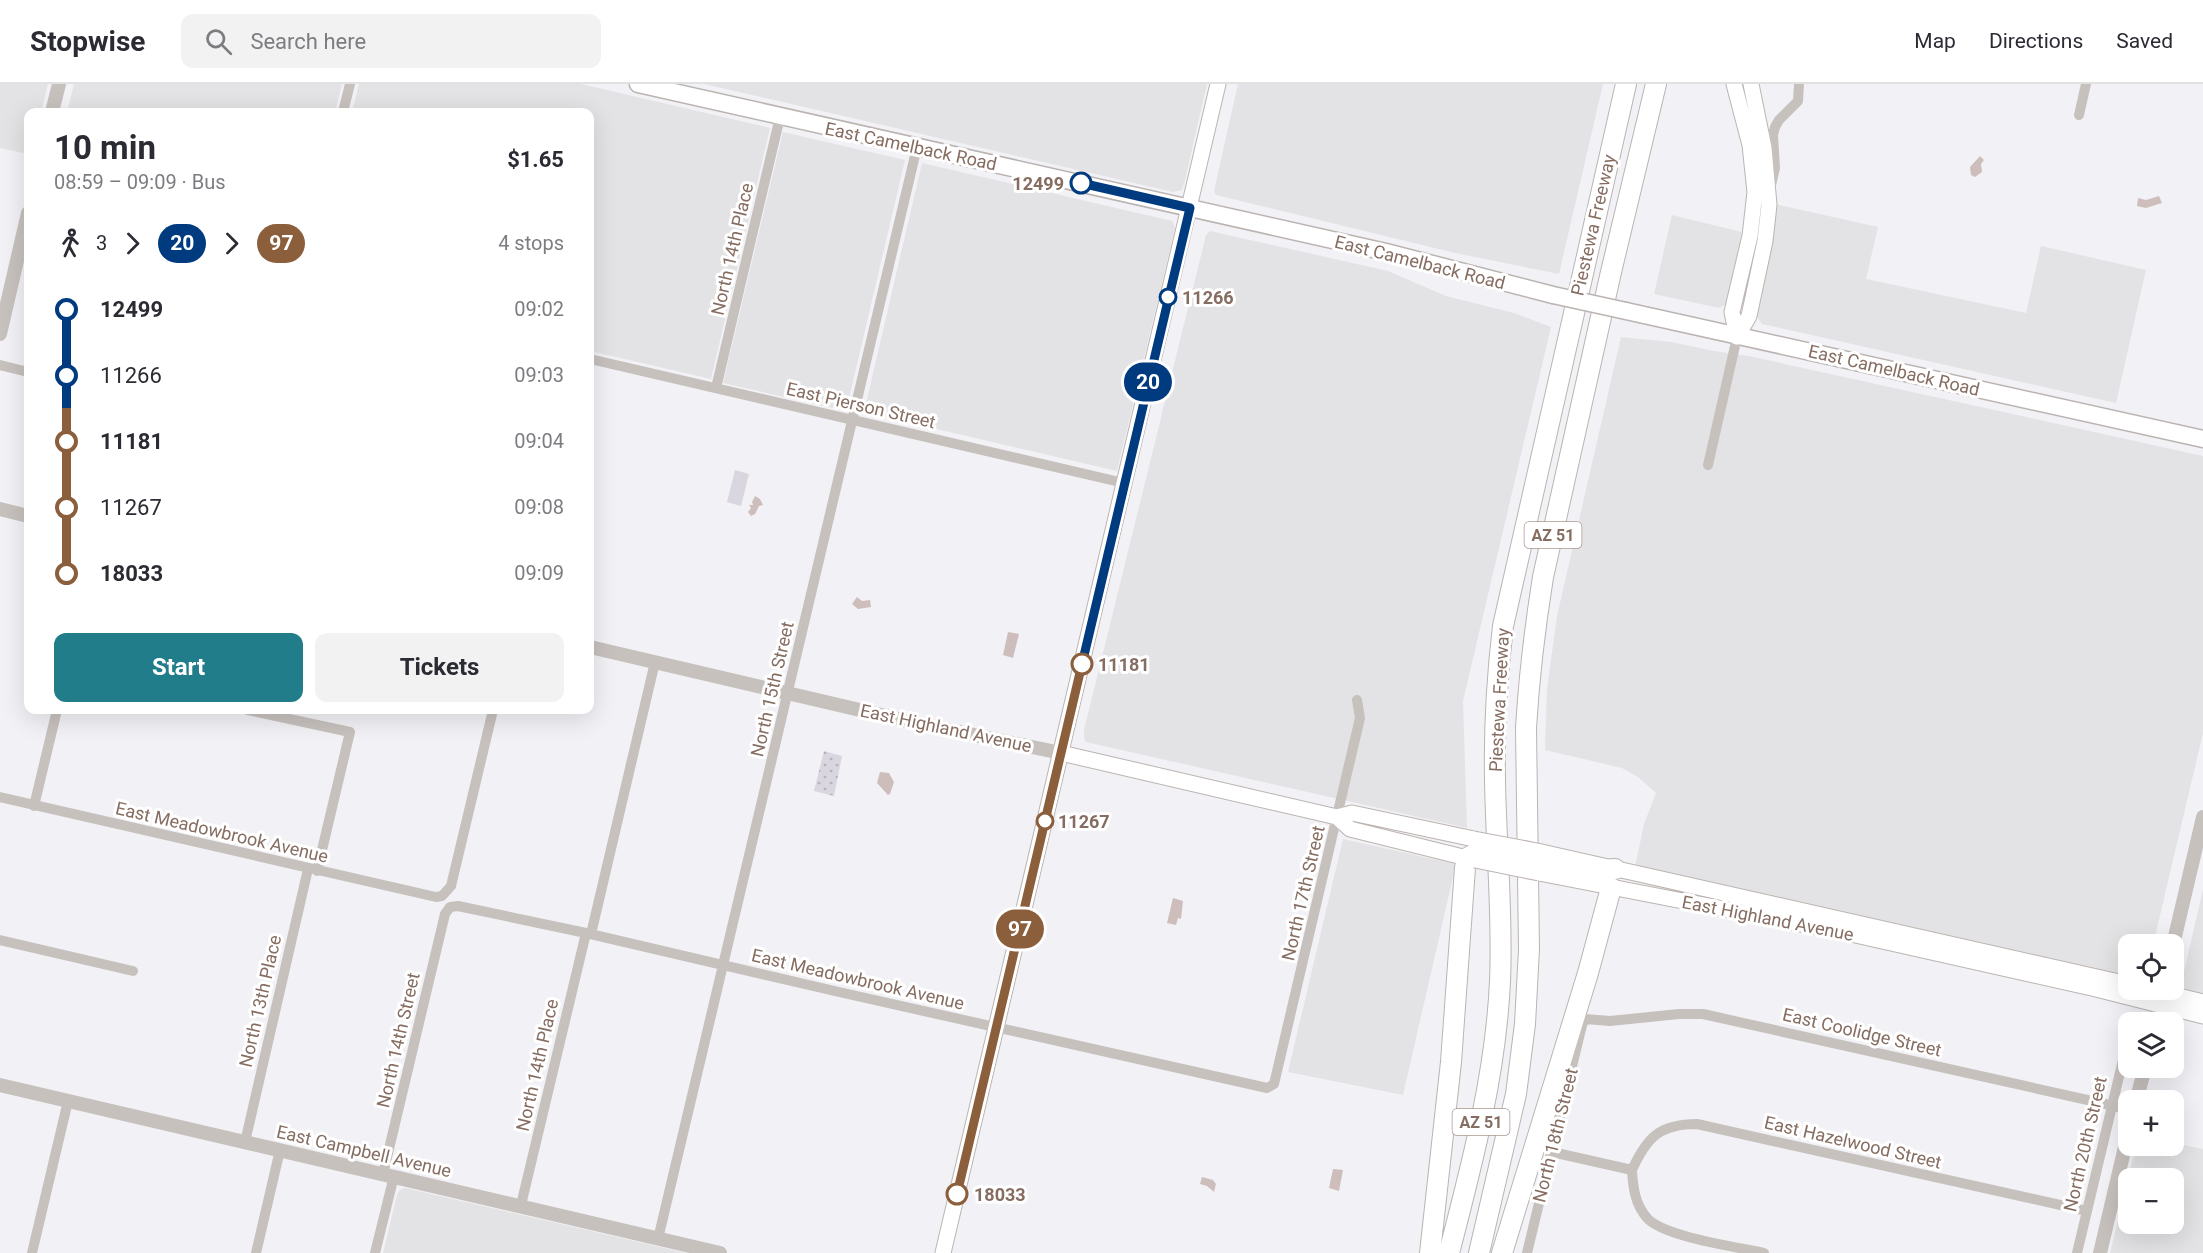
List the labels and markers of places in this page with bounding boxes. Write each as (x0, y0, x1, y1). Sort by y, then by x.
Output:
marker: 12499 (1070, 172, 1092, 194)
place label: 12499 (1012, 173, 1064, 194)
place label: 11266 (1182, 287, 1234, 308)
marker: 11266 (1159, 288, 1177, 306)
marker: 11181 (1071, 653, 1093, 675)
place label: 11181 (1098, 654, 1150, 675)
place label: 11267 (1058, 811, 1110, 832)
marker: 11267 (1036, 812, 1054, 830)
marker: 18033 (946, 1183, 968, 1205)
place label: 18033 (974, 1184, 1026, 1205)

